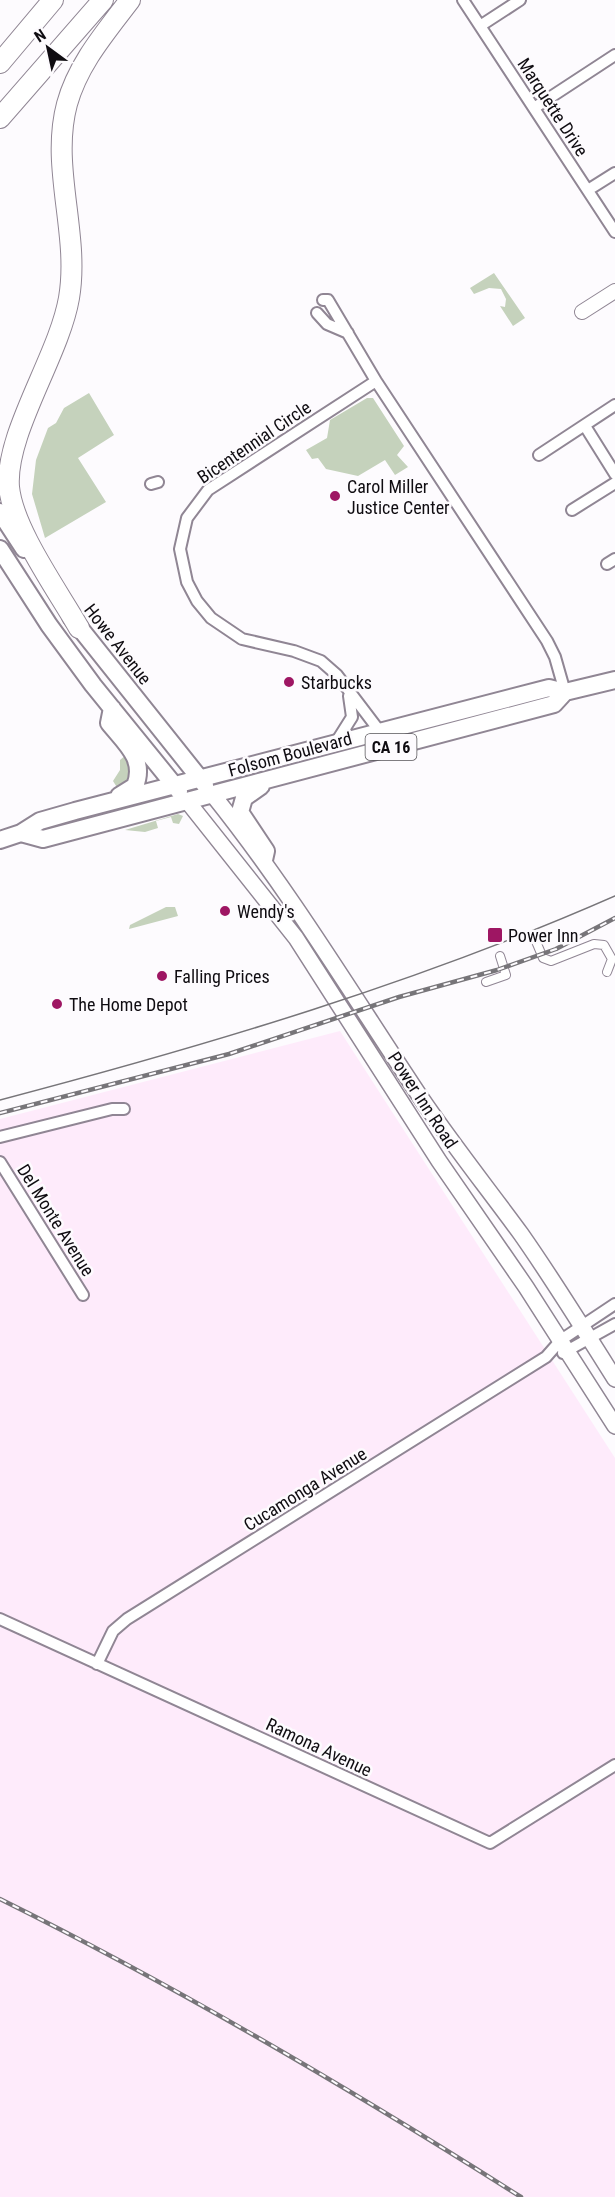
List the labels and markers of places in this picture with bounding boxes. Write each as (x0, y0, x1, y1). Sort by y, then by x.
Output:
place label: Carol Miller Justice Center (347, 476, 450, 518)
marker: Carol Miller Justice Center (328, 489, 342, 503)
place label: Starbucks (301, 672, 372, 693)
marker: Starbucks (282, 675, 296, 689)
place label: Wendy's (237, 901, 295, 922)
marker: Wendy's (218, 904, 232, 918)
place label: Power Inn (508, 925, 579, 946)
marker: Power Inn (486, 926, 504, 944)
place label: Falling Prices (174, 966, 270, 987)
marker: Falling Prices (155, 969, 169, 983)
place label: The Home Depot (69, 994, 188, 1015)
marker: The Home Depot (50, 997, 64, 1011)

